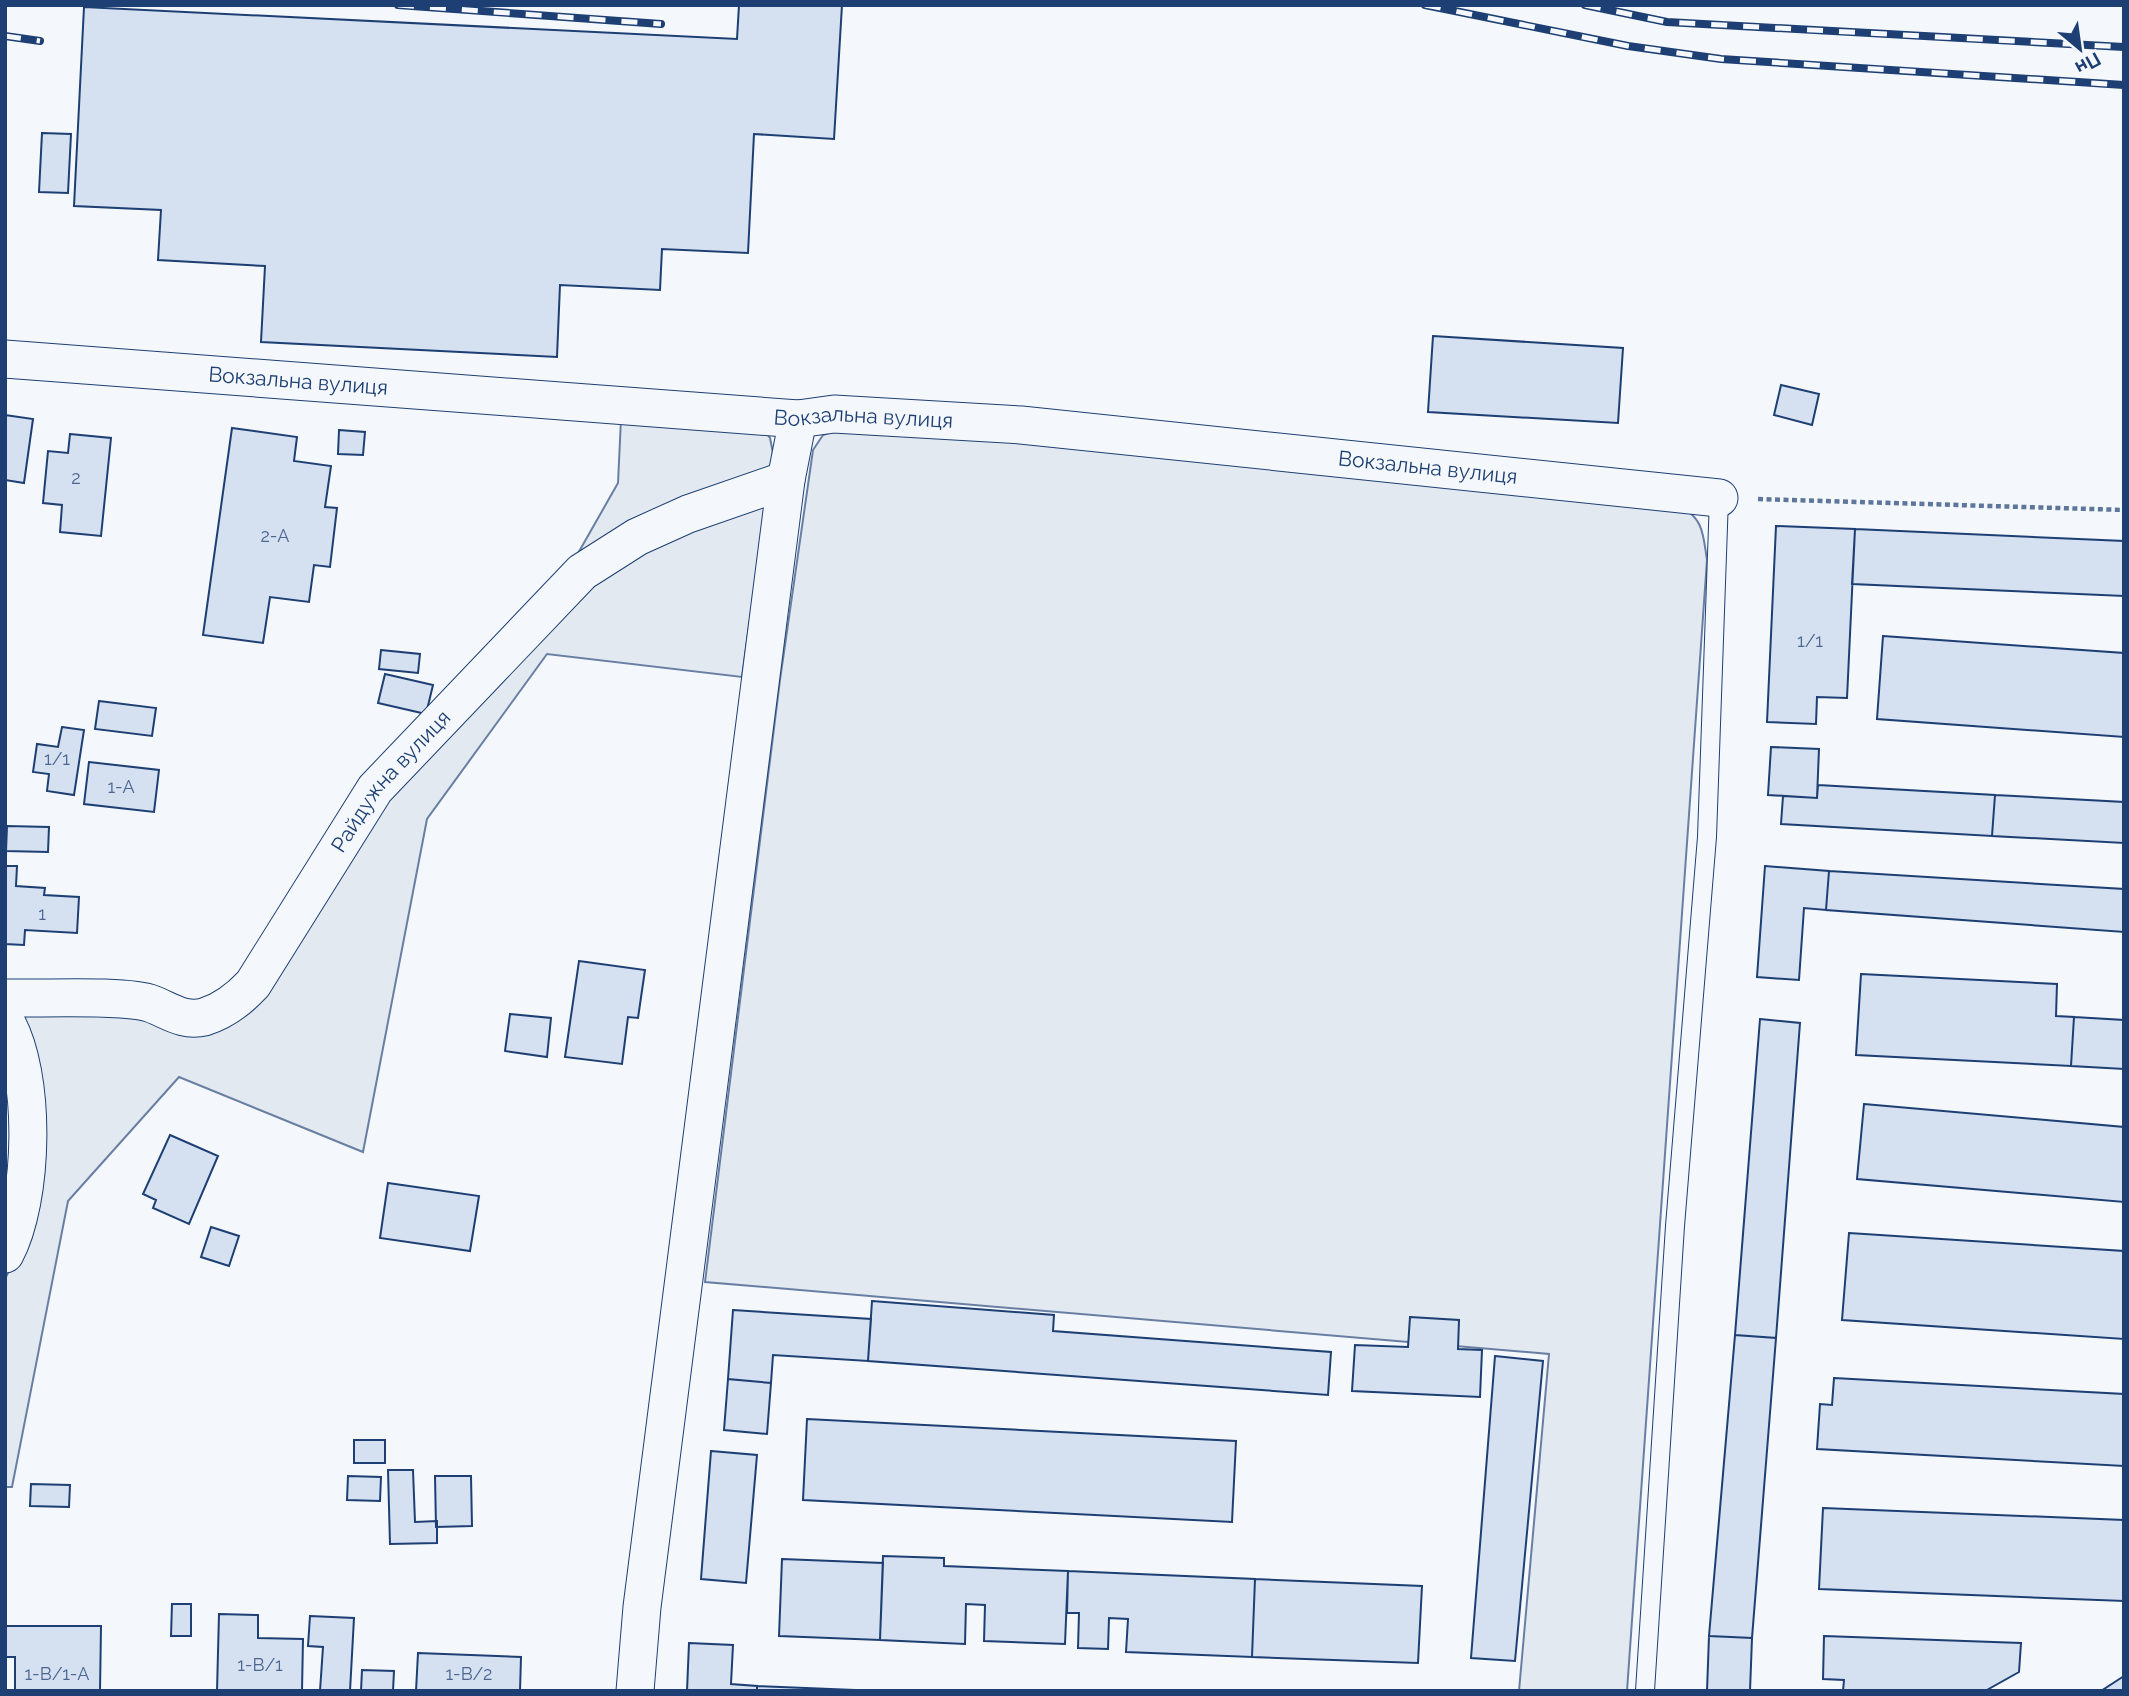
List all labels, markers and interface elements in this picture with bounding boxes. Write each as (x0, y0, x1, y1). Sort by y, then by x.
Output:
north arrow (2045, 14, 2115, 84)
text: Пн (2072, 48, 2105, 80)
street label: Вокзальна вулиця (208, 361, 389, 400)
street label: Вокзальна вулиця (773, 401, 954, 433)
street label: Вокзальна вулиця (1337, 445, 1519, 489)
house number: 2 (71, 467, 81, 488)
house number: 2-А (260, 525, 290, 546)
house number: 1/1 (1797, 630, 1823, 651)
street label: Райдужна вулиця (326, 705, 455, 857)
house number: 1/1 (44, 748, 70, 769)
house number: 1-А (107, 776, 135, 797)
house number: 1 (38, 903, 46, 924)
house number: 1-В/1 (237, 1654, 283, 1675)
house number: 1-В/1-А (25, 1663, 89, 1684)
house number: 1-В/2 (446, 1663, 492, 1684)

